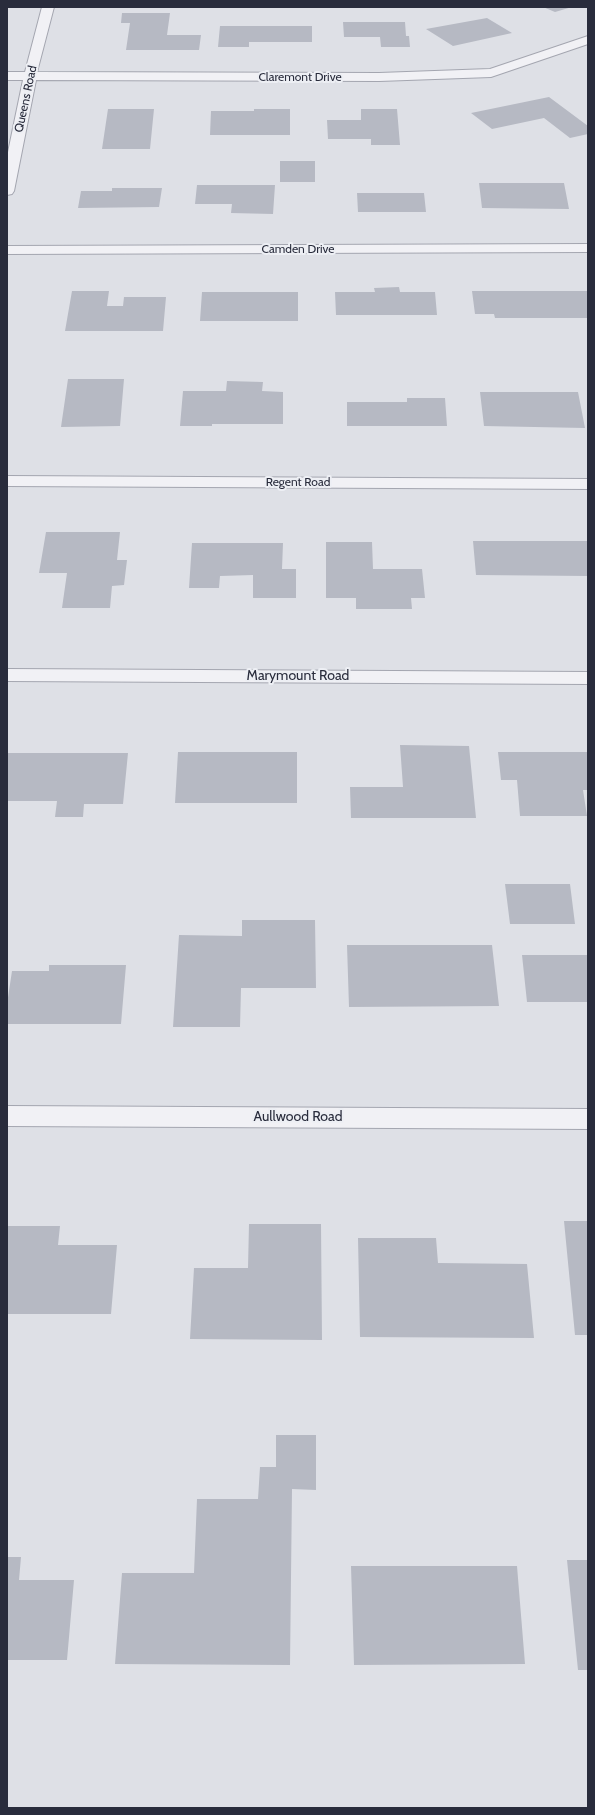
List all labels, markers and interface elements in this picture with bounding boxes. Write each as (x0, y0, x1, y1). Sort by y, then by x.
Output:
street label: Queens Road (12, 64, 40, 134)
street label: Claremont Drive (258, 70, 342, 84)
street label: Camden Drive (262, 242, 334, 256)
street label: Regent Road (266, 475, 330, 489)
street label: Marymount Road (247, 668, 349, 684)
street label: Aullwood Road (253, 1109, 343, 1125)

